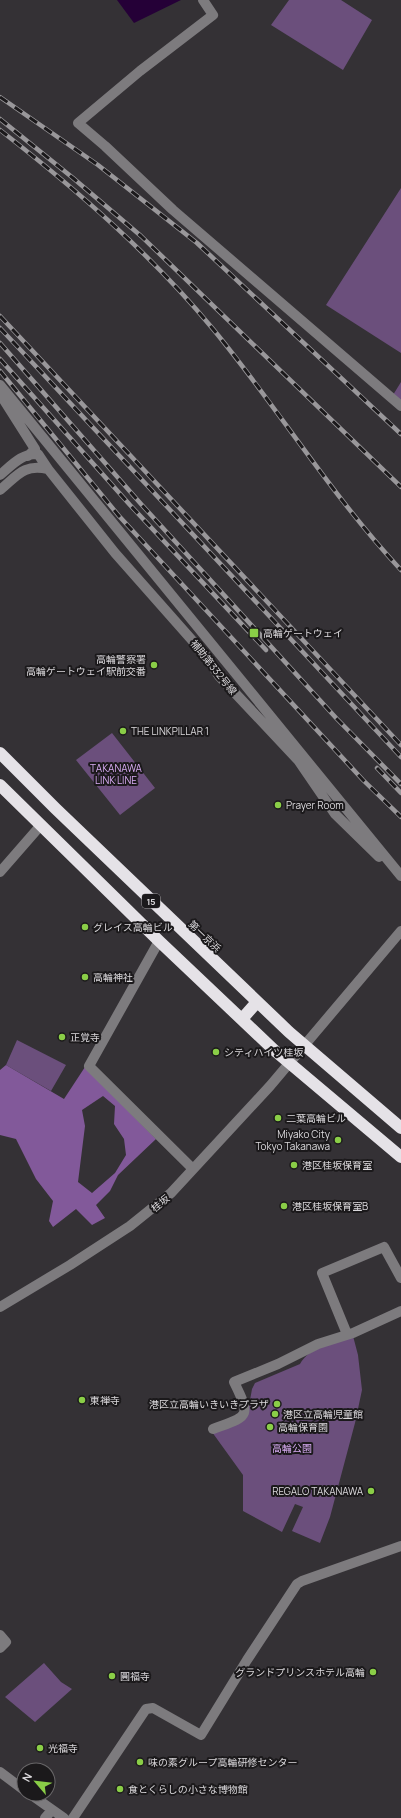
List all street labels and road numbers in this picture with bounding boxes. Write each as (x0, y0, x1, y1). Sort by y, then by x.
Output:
street label: 補助第332号線 (188, 637, 240, 697)
road number: 15 (142, 894, 160, 908)
street label: 第一京浜 (186, 917, 224, 955)
street label: 桂坂 (148, 1191, 172, 1215)

